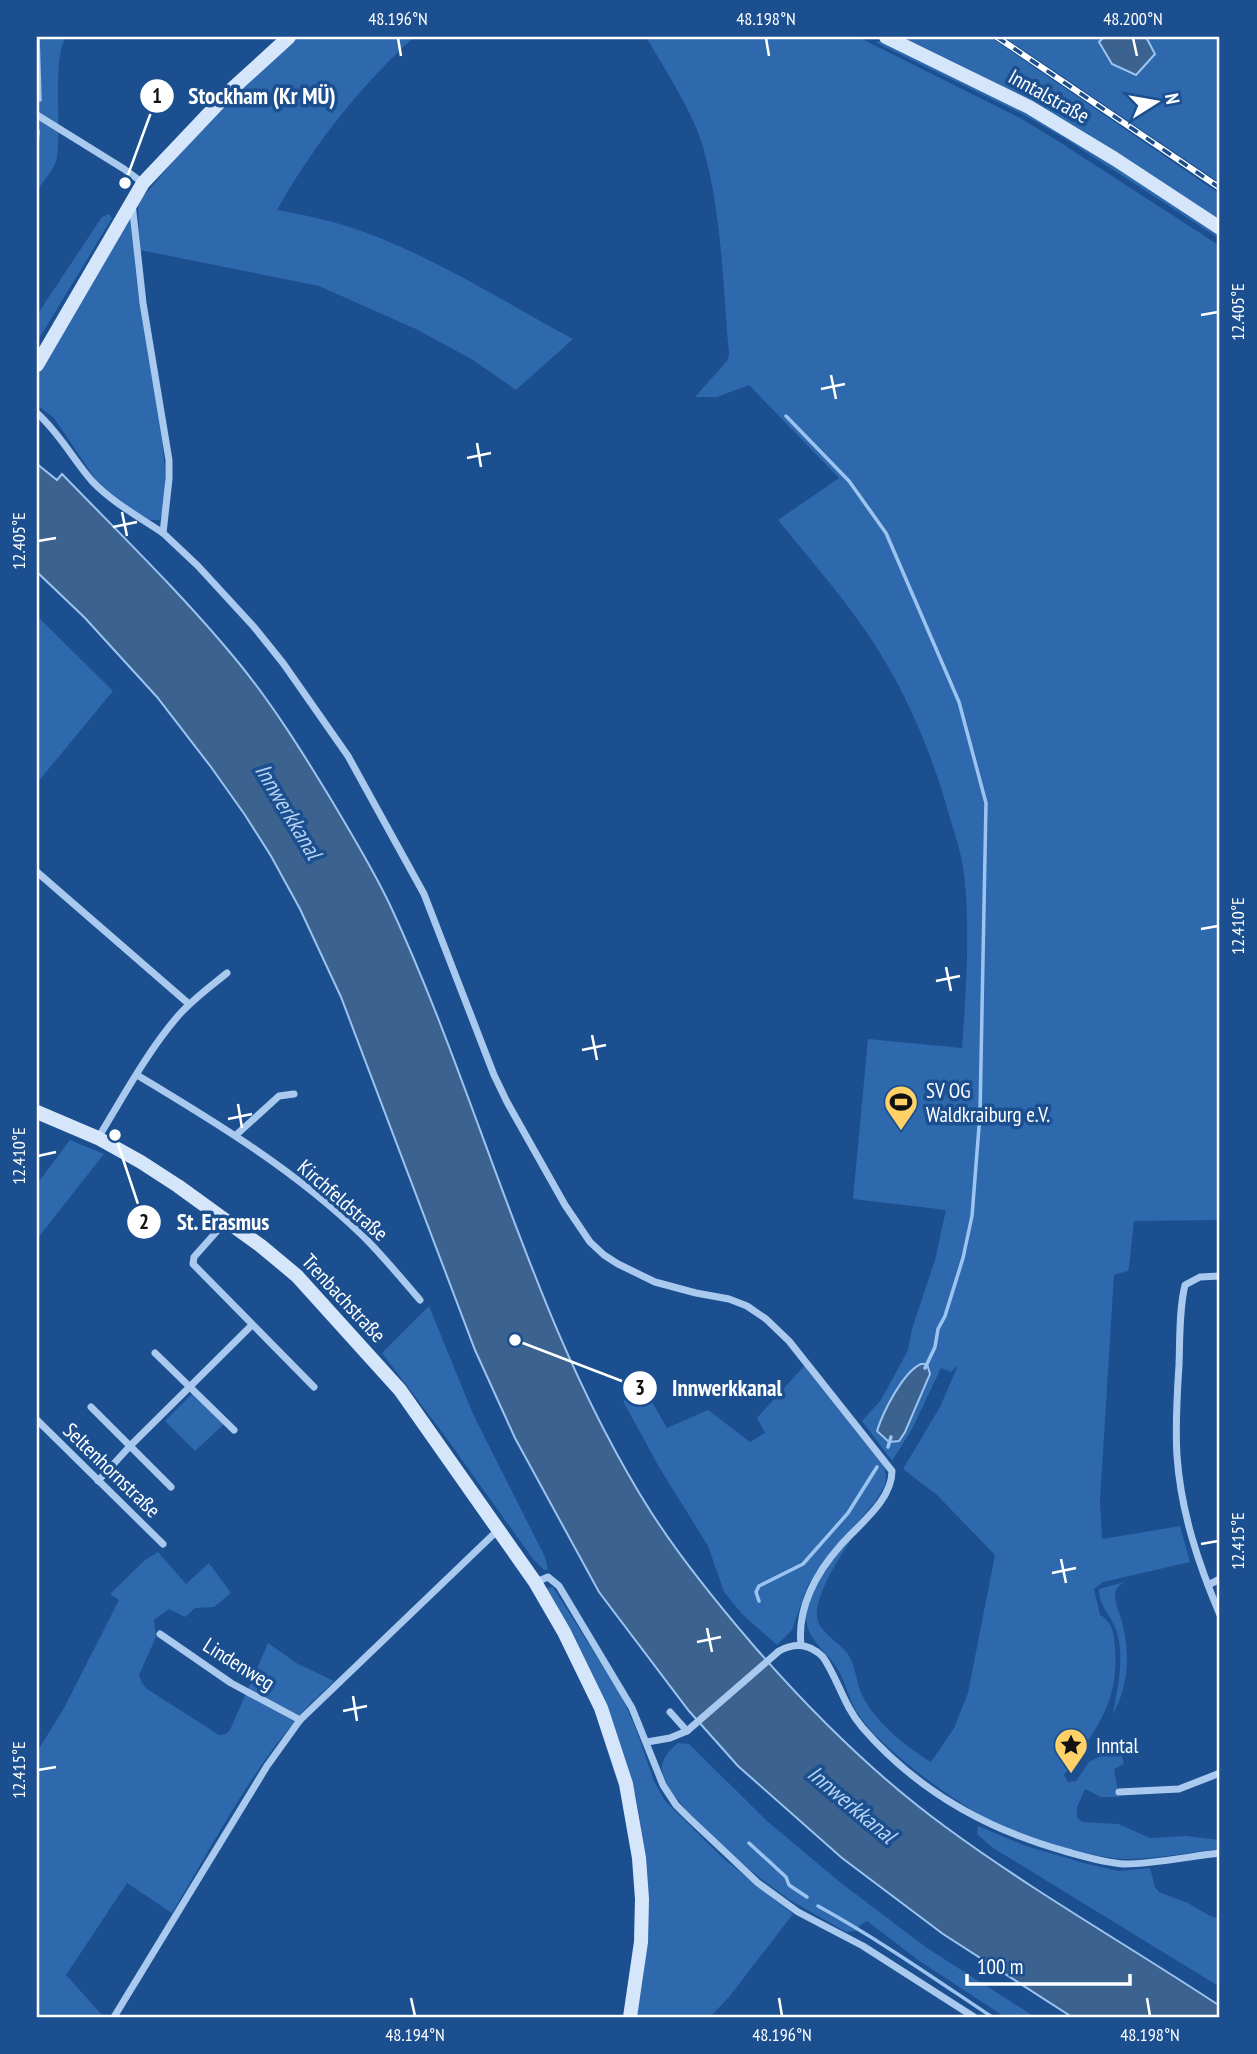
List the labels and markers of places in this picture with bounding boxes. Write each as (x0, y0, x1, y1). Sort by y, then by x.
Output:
callout: Stockham (Kr MÜ) (139, 74, 350, 118)
place label: SV OG Waldkraiburg e.V. (926, 1077, 1050, 1128)
sports icon: SV OG Waldkraiburg e.V. (882, 1083, 920, 1132)
callout: St. Erasmus (127, 1200, 284, 1244)
callout: Innwerkkanal (622, 1366, 796, 1410)
place icon: Inntal (1052, 1726, 1090, 1775)
place label: Inntal (1096, 1732, 1139, 1759)

